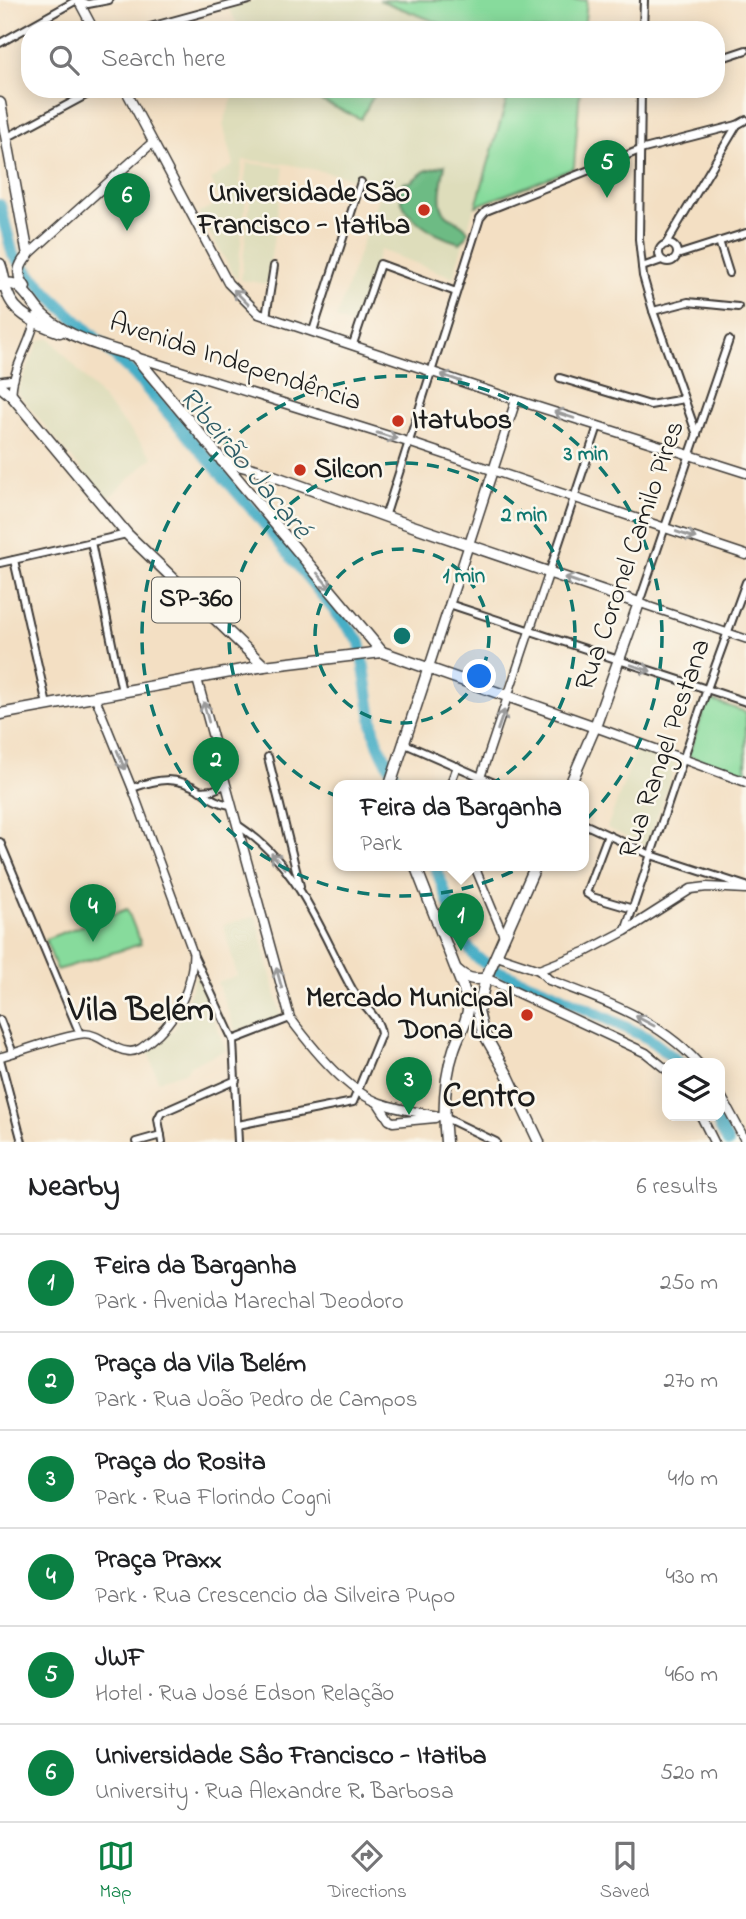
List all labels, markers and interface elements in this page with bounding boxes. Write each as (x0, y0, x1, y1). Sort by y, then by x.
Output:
search box (21, 21, 725, 98)
icon: search (45, 41, 83, 79)
text: Search here (101, 41, 226, 79)
pin: 5 (584, 140, 630, 198)
pin: 6 (104, 173, 150, 231)
place label: Universidade São Francisco - Itatiba (196, 174, 410, 247)
marker: Universidade São Francisco - Itatiba (416, 202, 432, 218)
one-way arrow (233, 288, 250, 305)
street label: Avenida Independência (104, 303, 366, 423)
one-way arrow (441, 371, 463, 383)
water label: Ribeirão Jacaré (167, 378, 322, 551)
place label: Itatubos (412, 401, 512, 442)
one-way arrow (553, 408, 575, 421)
marker: Itatubos (390, 413, 406, 429)
street label: Rua Coronel Camilo Pires (565, 415, 697, 697)
one-way arrow (375, 430, 397, 443)
text: 3 min (563, 440, 608, 470)
place label: Silcon (314, 450, 383, 491)
marker: Silcon (292, 462, 308, 478)
text: 2 min (500, 501, 547, 531)
one-way arrow (674, 530, 696, 542)
text: 1 min (443, 562, 485, 592)
one-way arrow (316, 572, 332, 590)
one-way arrow (564, 574, 586, 586)
road number: SP-360 (152, 578, 240, 622)
centre of rings (390, 624, 414, 648)
street label: Rua Rangel Pestana (609, 634, 723, 864)
your location (462, 659, 496, 693)
one-way arrow (630, 662, 652, 675)
one-way arrow (199, 701, 212, 724)
one-way arrow (496, 710, 508, 732)
pin: 2 (193, 737, 239, 795)
one-way arrow (115, 749, 128, 771)
popup (333, 780, 589, 871)
text: Feira da Barganha (360, 790, 562, 828)
text: Park (360, 828, 402, 861)
one-way arrow (270, 852, 286, 870)
pin: 4 (70, 884, 116, 942)
pin: 1 (438, 893, 484, 951)
one-way arrow (272, 967, 285, 990)
place label: Mercado Municipal Dona Lica (306, 979, 513, 1052)
district label: Vila Belém (67, 986, 214, 1037)
marker: Mercado Municipal Dona Lica (519, 1007, 535, 1023)
one-way arrow (635, 1014, 656, 1027)
pin: 3 (386, 1057, 432, 1115)
map controls (662, 1058, 725, 1121)
button: layers (662, 1058, 725, 1121)
district label: Centro (443, 1072, 535, 1123)
text: Nearby (28, 1166, 120, 1210)
text: 6 results (637, 1171, 718, 1204)
text: Feira da Barganha (95, 1248, 296, 1286)
text: 1 (47, 1267, 55, 1300)
text: 250 m (660, 1267, 718, 1300)
text: Park · Avenida Marechal Deodoro (95, 1286, 404, 1319)
text: Praça da Vila Belém (95, 1346, 306, 1384)
text: 2 (45, 1365, 57, 1398)
text: 270 m (664, 1365, 718, 1398)
text: Park · Rua João Pedro de Campos (95, 1384, 418, 1417)
text: Praça do Rosita (95, 1444, 266, 1482)
text: 3 (46, 1463, 56, 1496)
text: 410 m (668, 1463, 718, 1496)
text: Park · Rua Florindo Cogni (95, 1482, 331, 1515)
text: Praça Praxx (95, 1542, 222, 1580)
text: 4 (46, 1561, 56, 1594)
text: 430 m (665, 1561, 718, 1594)
text: Park · Rua Crescencio da Silveira Pupo (95, 1580, 455, 1613)
text: JWF (95, 1640, 145, 1678)
text: 5 (44, 1659, 58, 1692)
text: 460 m (665, 1659, 718, 1692)
text: Hotel · Rua José Edson Relação (95, 1678, 394, 1711)
text: Universidade Sâo Francisco - Itatiba (95, 1738, 487, 1776)
text: 6 (46, 1757, 56, 1790)
text: 520 m (660, 1757, 718, 1790)
text: University · Rua Alexandre R. Barbosa (95, 1776, 454, 1809)
tab: Map (97, 1837, 135, 1906)
tab: Directions (328, 1837, 407, 1906)
tab: Saved (600, 1837, 649, 1906)

